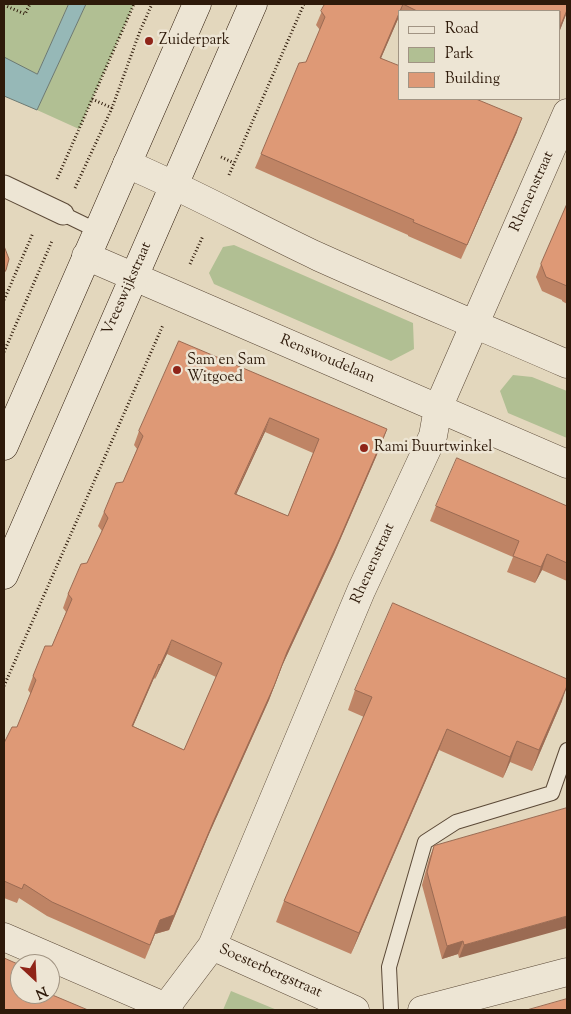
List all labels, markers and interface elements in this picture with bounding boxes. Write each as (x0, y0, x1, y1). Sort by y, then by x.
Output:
legend (398, 10, 561, 100)
text: Road (445, 19, 479, 40)
place label: Zuiderpark (159, 32, 230, 50)
marker: Zuiderpark (143, 35, 155, 47)
text: Park (445, 44, 474, 65)
text: Building (445, 69, 500, 90)
street label: Rhenenstraat (507, 149, 559, 235)
street label: Vreeswijkstraat (99, 240, 157, 338)
street label: Renswoudelaan (277, 332, 377, 388)
place label: Sam en Sam Witgoed (187, 352, 266, 387)
marker: Sam en Sam Witgoed (171, 364, 183, 376)
place label: Rami Buurtwinkel (374, 439, 492, 457)
marker: Rami Buurtwinkel (358, 442, 370, 454)
street label: Rhenenstraat (348, 521, 400, 607)
street label: Soesterbergstraat (216, 941, 324, 1003)
north arrow (10, 954, 60, 1004)
text: N (32, 980, 50, 1003)

